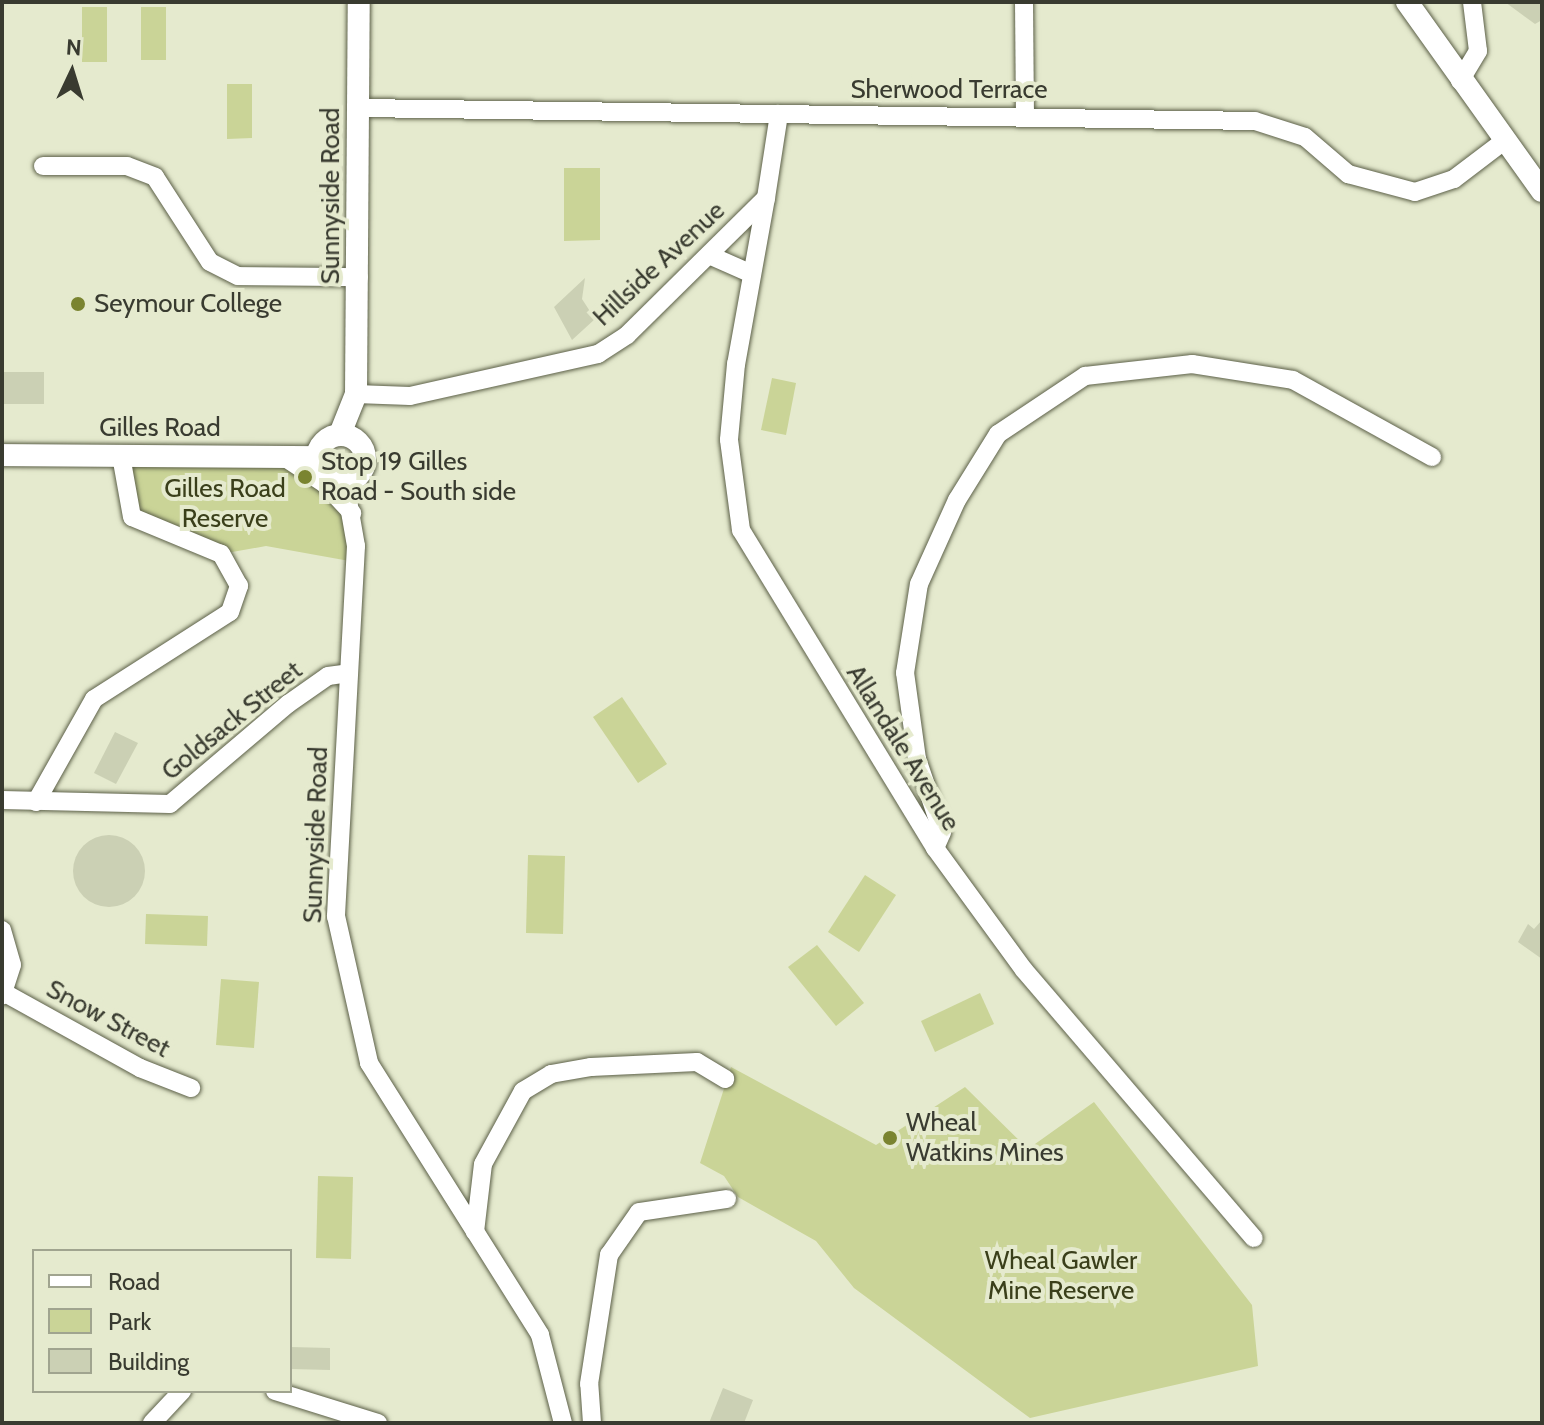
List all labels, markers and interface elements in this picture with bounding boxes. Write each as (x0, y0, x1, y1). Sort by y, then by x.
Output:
north arrow (32, 32, 112, 112)
text: N (65, 34, 82, 62)
street label: Sherwood Terrace (850, 74, 1048, 106)
street label: Sunnyside Road (315, 108, 347, 284)
street label: Hillside Avenue (587, 195, 731, 333)
place label: Seymour College (94, 288, 282, 320)
marker: Seymour College (69, 295, 87, 313)
street label: Gilles Road (99, 412, 221, 444)
place label: Stop 19 Gilles Road - South side (321, 446, 516, 508)
marker: Stop 19 Gilles Road - South side (296, 468, 314, 486)
park label: Gilles Road Reserve (164, 473, 286, 534)
street label: Goldsack Street (156, 655, 308, 787)
street label: Allandale Avenue (840, 659, 966, 837)
street label: Sunnyside Road (297, 746, 335, 924)
street label: Snow Street (41, 973, 175, 1065)
place label: Wheal Watkins Mines (906, 1107, 1064, 1168)
marker: Wheal Watkins Mines (881, 1129, 899, 1147)
park label: Wheal Gawler Mine Reserve (985, 1245, 1137, 1306)
legend (32, 1249, 292, 1393)
text: Road (108, 1267, 160, 1296)
text: Park (108, 1307, 151, 1336)
text: Building (108, 1347, 189, 1376)

